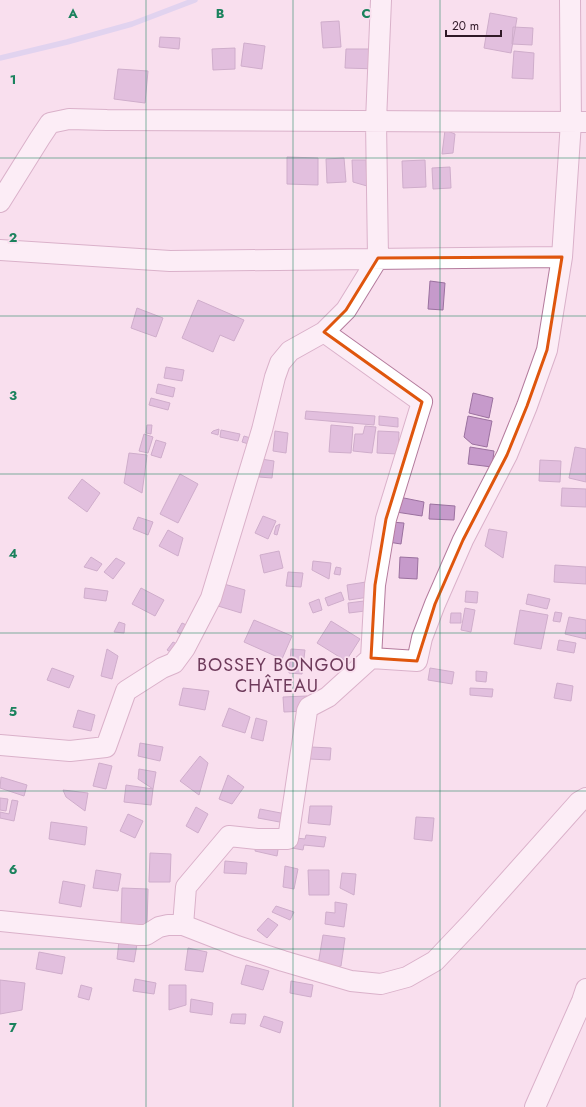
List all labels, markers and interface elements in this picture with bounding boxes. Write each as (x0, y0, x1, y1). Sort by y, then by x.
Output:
text: A (67, 4, 78, 23)
text: B (216, 4, 225, 23)
text: C (361, 4, 371, 23)
scale bar (446, 12, 501, 38)
text: 20 m (452, 17, 479, 35)
text: 1 (10, 70, 16, 89)
text: 2 (9, 228, 17, 247)
text: 3 (9, 386, 17, 405)
text: 4 (8, 544, 18, 563)
district label: BOSSEY BONGOU CHÂTEAU (197, 652, 357, 699)
text: 5 (9, 702, 17, 721)
text: 6 (9, 860, 18, 879)
text: 7 (9, 1018, 17, 1037)

